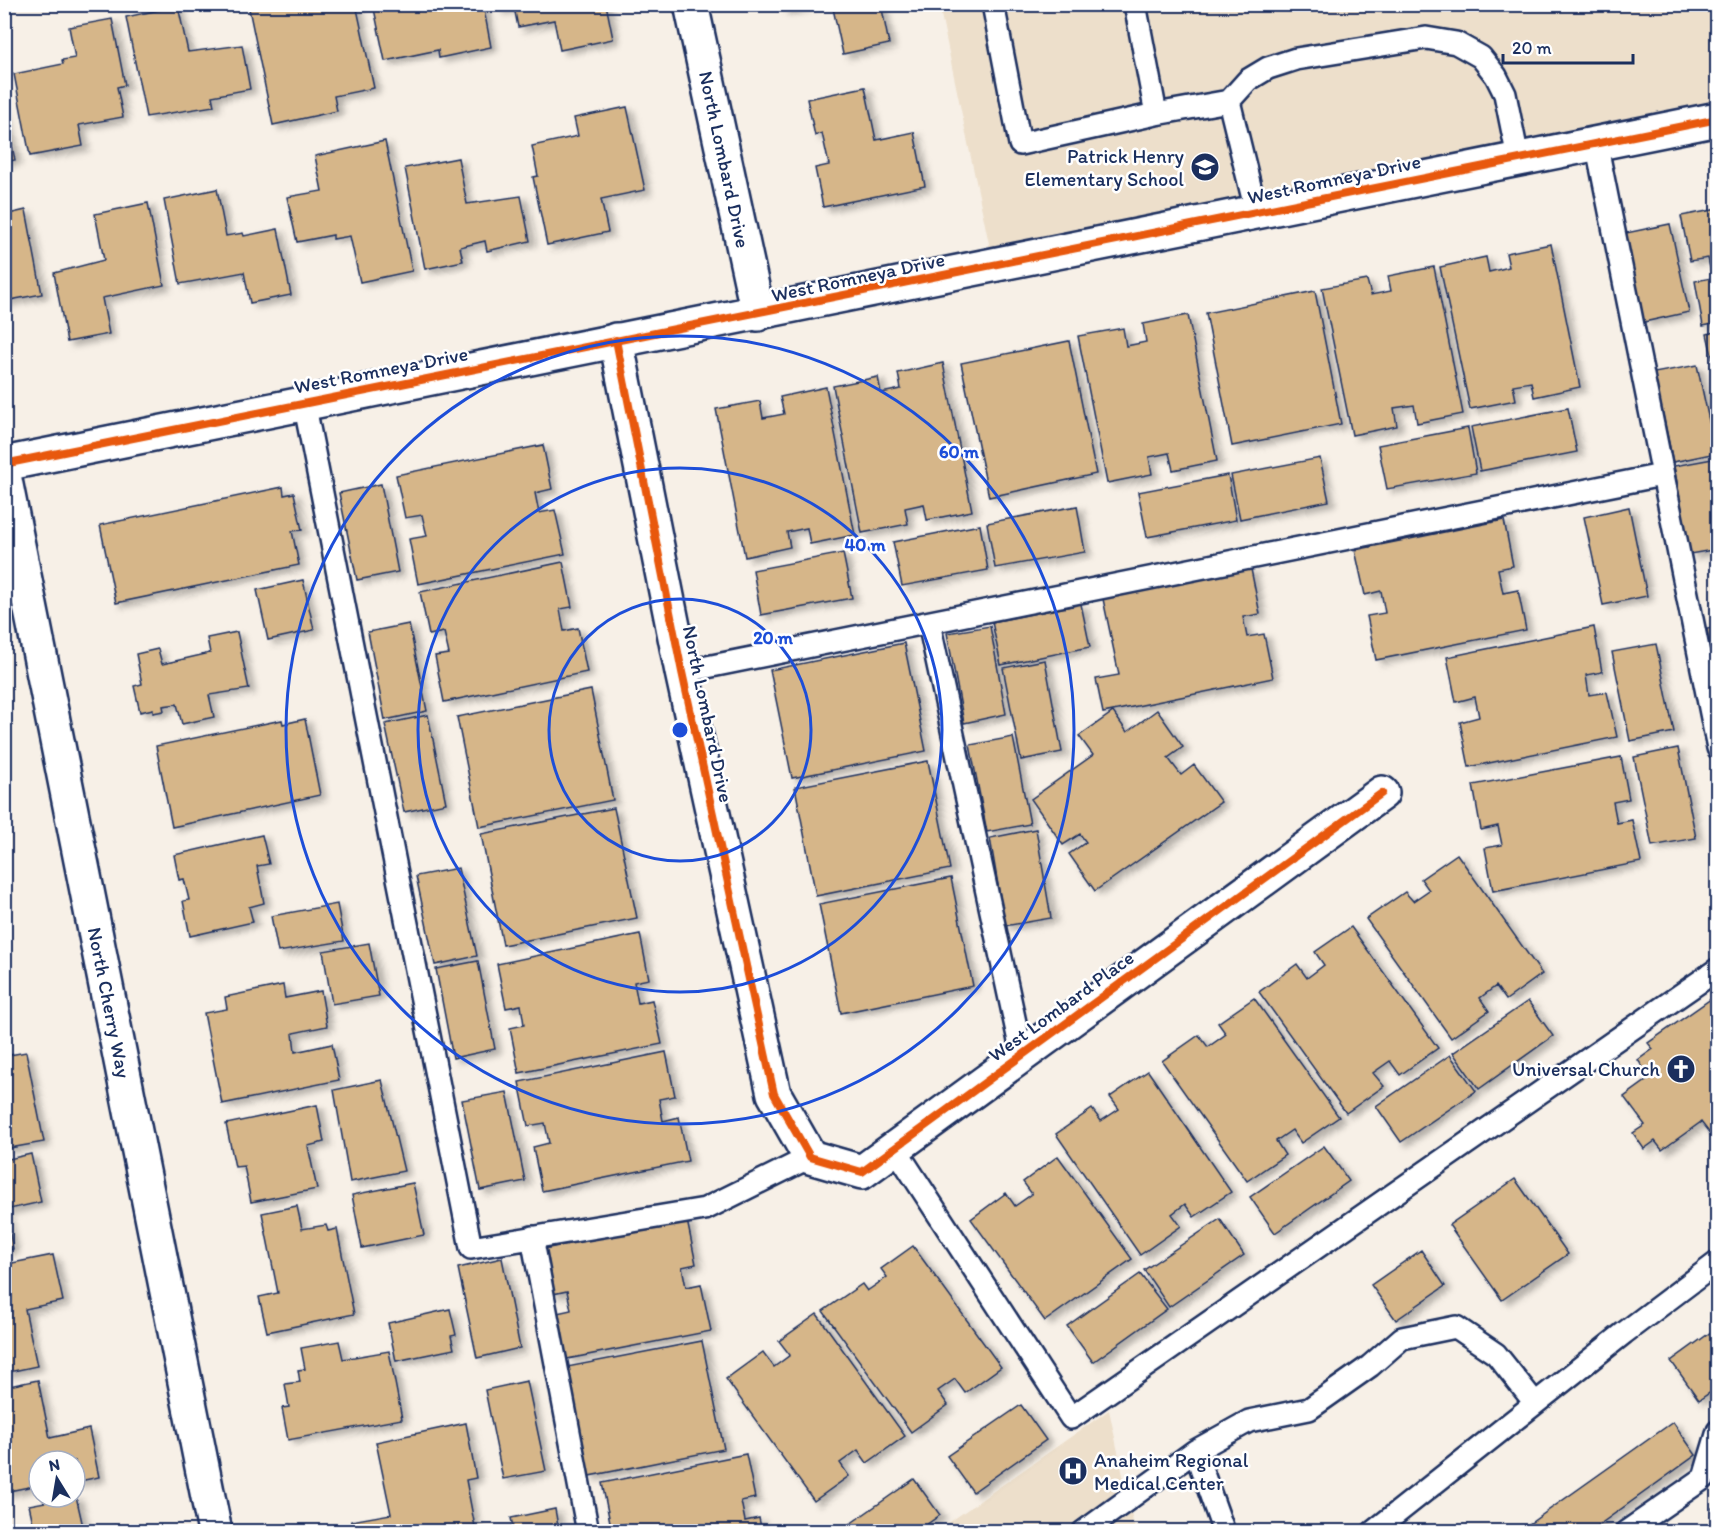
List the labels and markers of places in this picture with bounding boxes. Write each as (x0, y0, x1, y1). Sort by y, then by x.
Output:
place label: Patrick Henry Elementary School (1025, 144, 1185, 191)
school or university icon: Patrick Henry Elementary School (1189, 151, 1221, 183)
centre of rings (670, 720, 690, 740)
church icon: Universal Church (1665, 1053, 1697, 1085)
place label: Universal Church (1512, 1057, 1660, 1081)
place label: Anaheim Regional Medical Center (1094, 1448, 1249, 1495)
hospital icon: Anaheim Regional Medical Center (1057, 1455, 1089, 1487)

